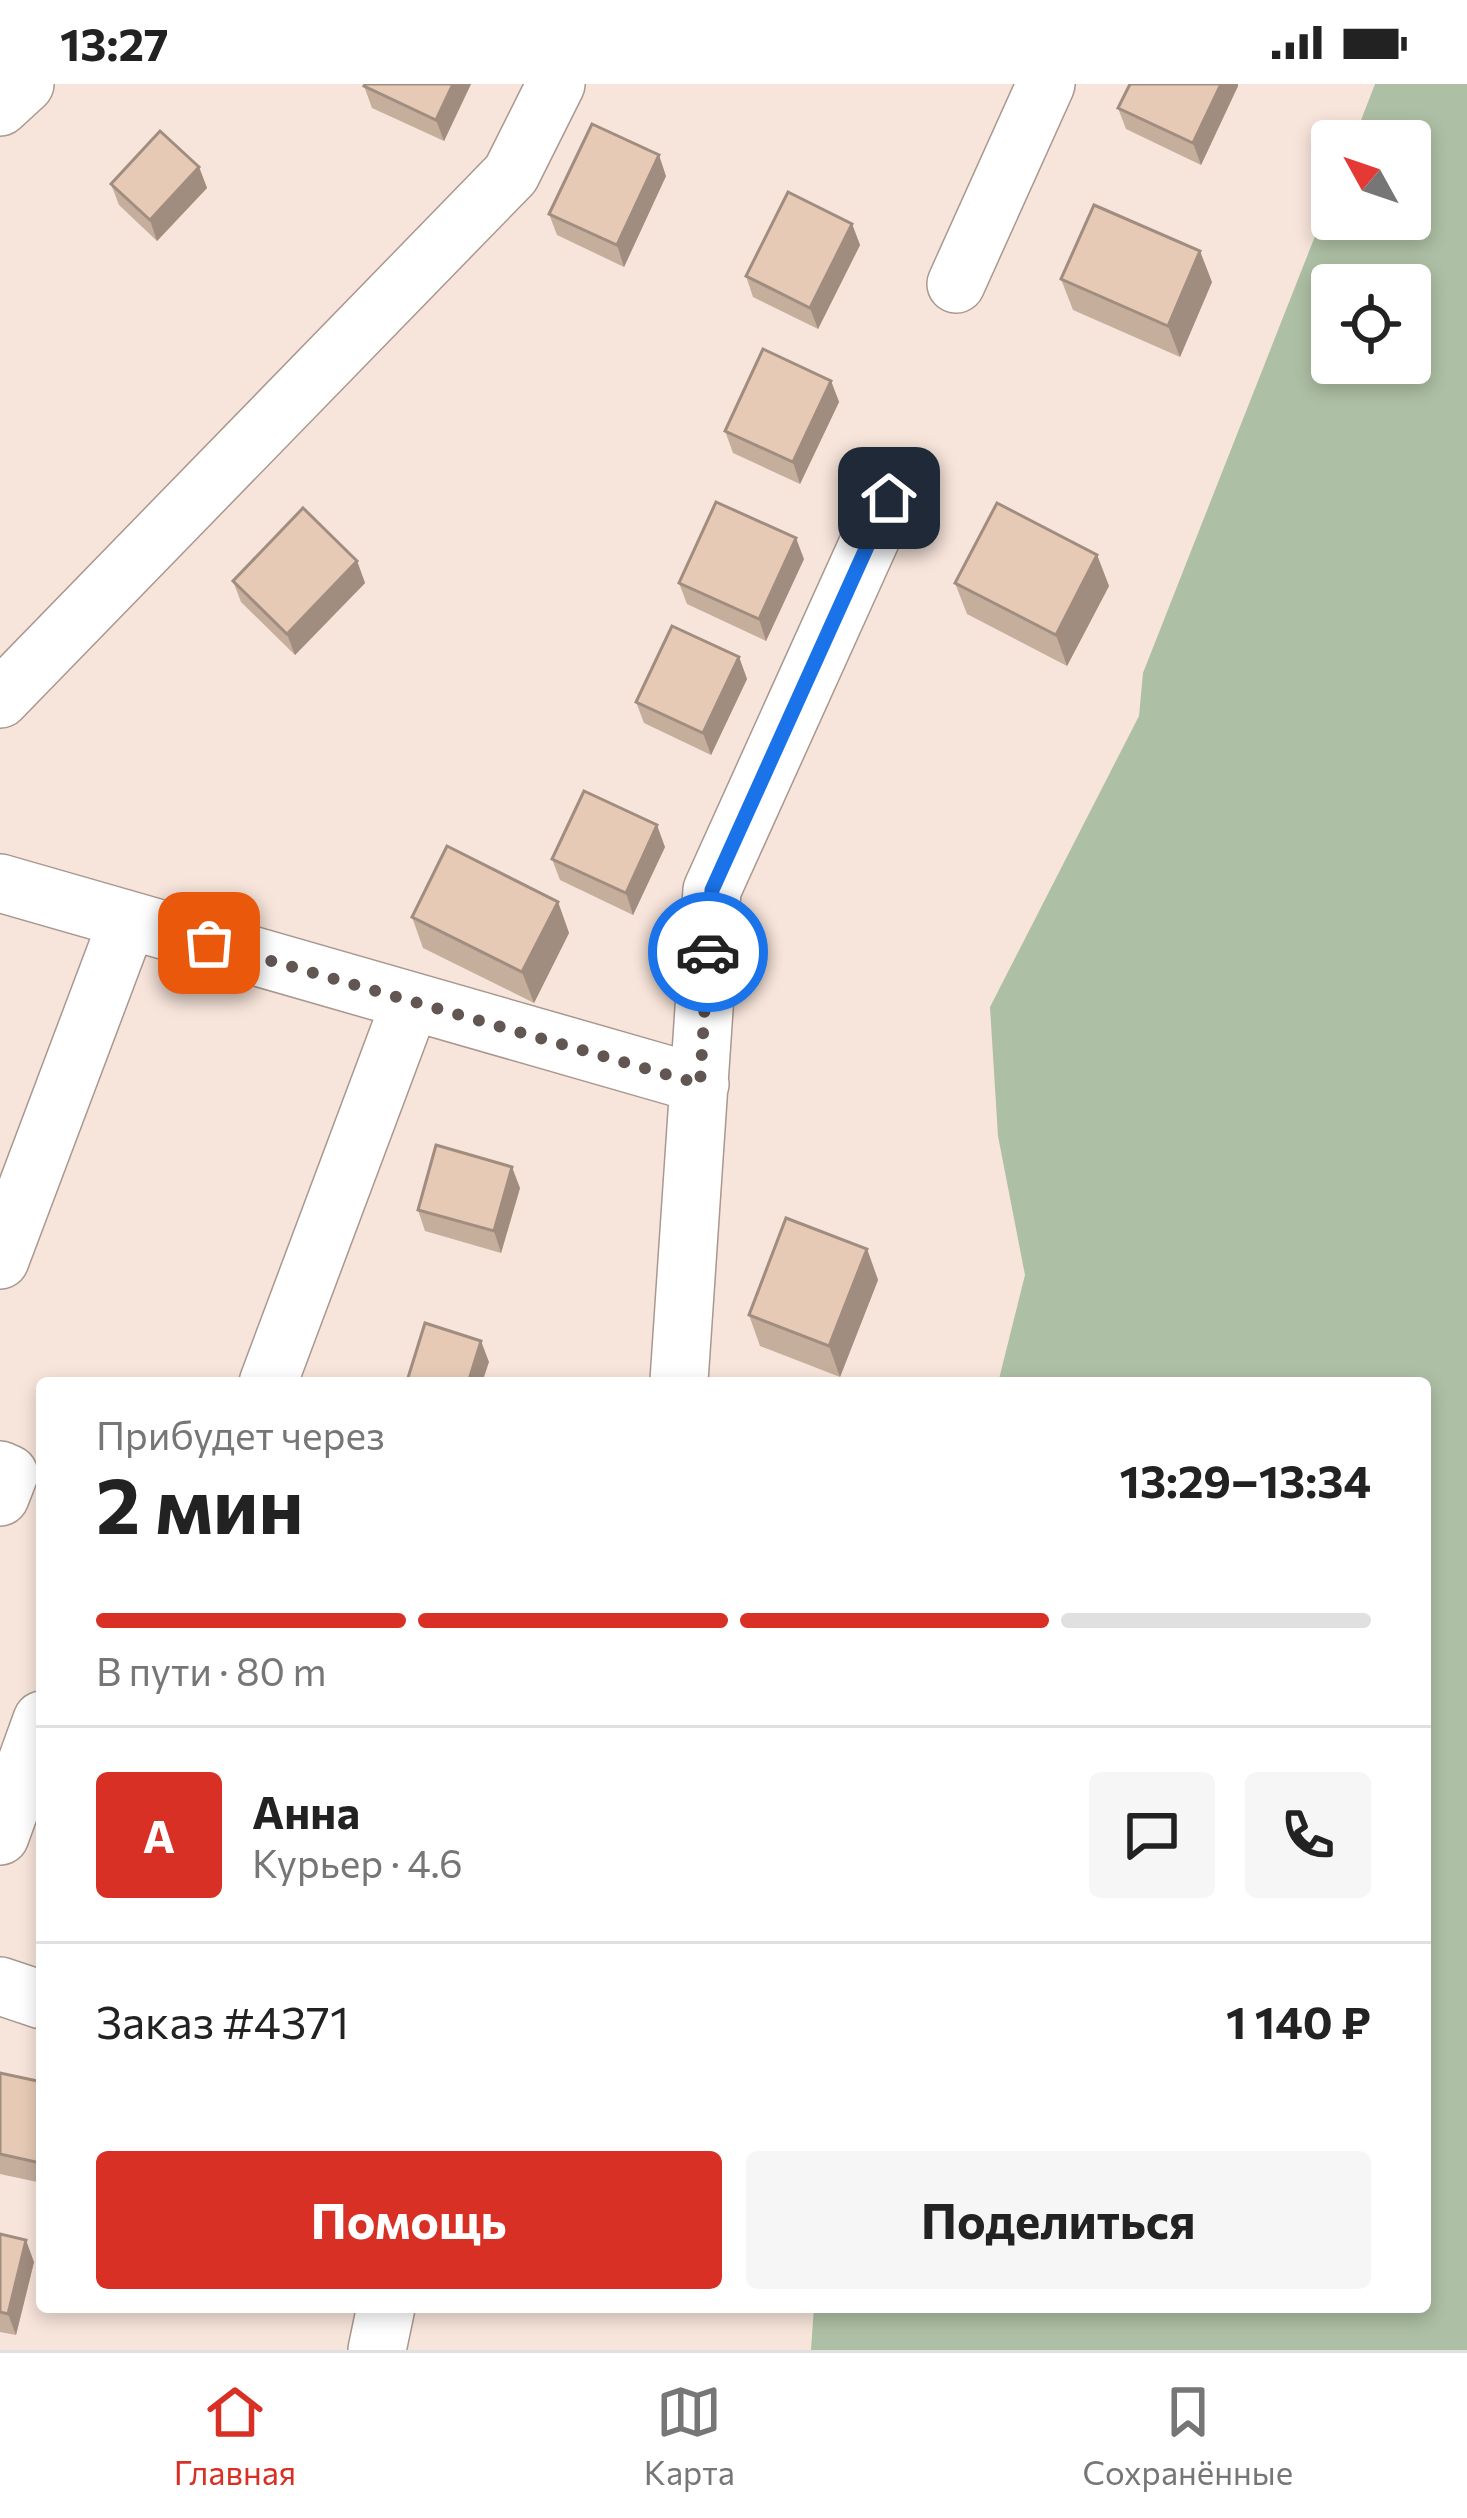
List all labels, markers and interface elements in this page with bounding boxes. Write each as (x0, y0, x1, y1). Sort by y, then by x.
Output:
text: 13:27 (60, 15, 169, 70)
north arrow (1311, 120, 1431, 240)
map controls (1311, 120, 1431, 384)
button: locate (1311, 264, 1431, 384)
pin (838, 447, 940, 549)
icon: home (856, 465, 922, 531)
pin (158, 892, 260, 994)
courier (648, 892, 768, 1012)
icon: bag (176, 910, 242, 976)
icon: car (675, 919, 741, 985)
text: Прибудет через (96, 1410, 385, 1458)
text: 13:29–13:34 (1120, 1452, 1371, 1507)
text: 2 мин (96, 1455, 304, 1550)
text: В пути · 80 m (96, 1646, 327, 1694)
button: chat (1089, 1772, 1215, 1898)
button: phone (1245, 1772, 1371, 1898)
text: Анна (252, 1783, 360, 1838)
text: А (143, 1807, 175, 1862)
text: Курьер · 4.6 (252, 1838, 463, 1886)
text: Заказ #4371 (96, 1993, 349, 2048)
text: 1 140 ₽ (1226, 1993, 1371, 2048)
button: Помощь (96, 2151, 722, 2289)
button: Поделиться (746, 2151, 1371, 2289)
tab: Главная (174, 2379, 296, 2492)
tab: Карта (644, 2379, 735, 2492)
tab: Сохранённые (1082, 2379, 1293, 2492)

